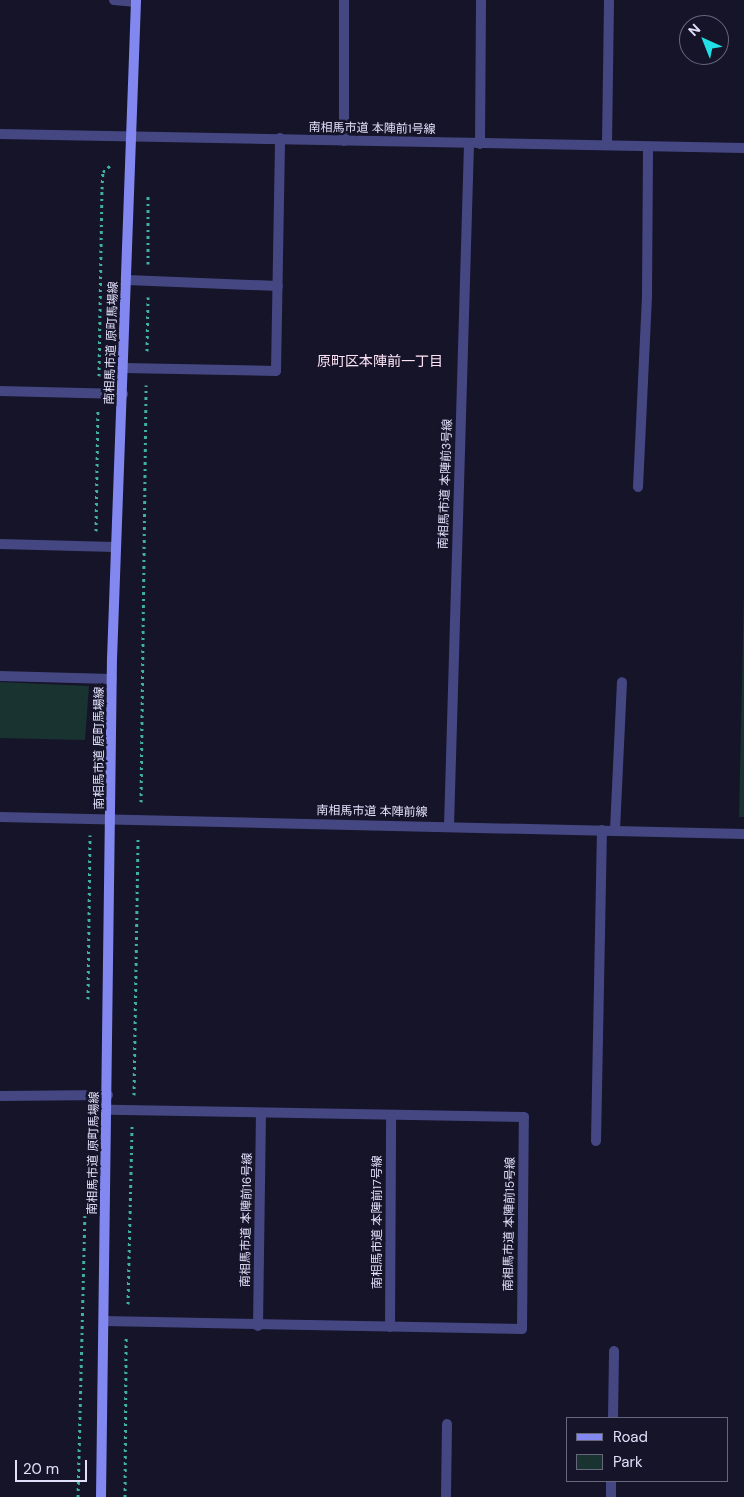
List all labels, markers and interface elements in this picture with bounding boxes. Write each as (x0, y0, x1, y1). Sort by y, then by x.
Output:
north arrow (679, 15, 729, 65)
text: N (684, 20, 704, 40)
street label: 南相馬市道 本陣前1号線 (308, 121, 436, 137)
street label: 南相馬市道 原町馬場線 (103, 281, 121, 405)
district label: 原町区本陣前一丁目 (317, 353, 443, 369)
street label: 南相馬市道 本陣前3号線 (437, 419, 455, 549)
street label: 南相馬市道 原町馬場線 (93, 686, 107, 810)
street label: 南相馬市道 本陣前線 (316, 804, 428, 820)
street label: 南相馬市道 原町馬場線 (86, 1091, 102, 1215)
street label: 南相馬市道 本陣前16号線 (239, 1153, 255, 1287)
street label: 南相馬市道 本陣前17号線 (371, 1155, 385, 1289)
street label: 南相馬市道 本陣前15号線 (502, 1157, 518, 1291)
legend (566, 1417, 729, 1482)
text: Road (613, 1427, 648, 1447)
scale bar (18, 1450, 90, 1482)
text: Park (613, 1452, 643, 1472)
text: 20 m (23, 1459, 59, 1479)

